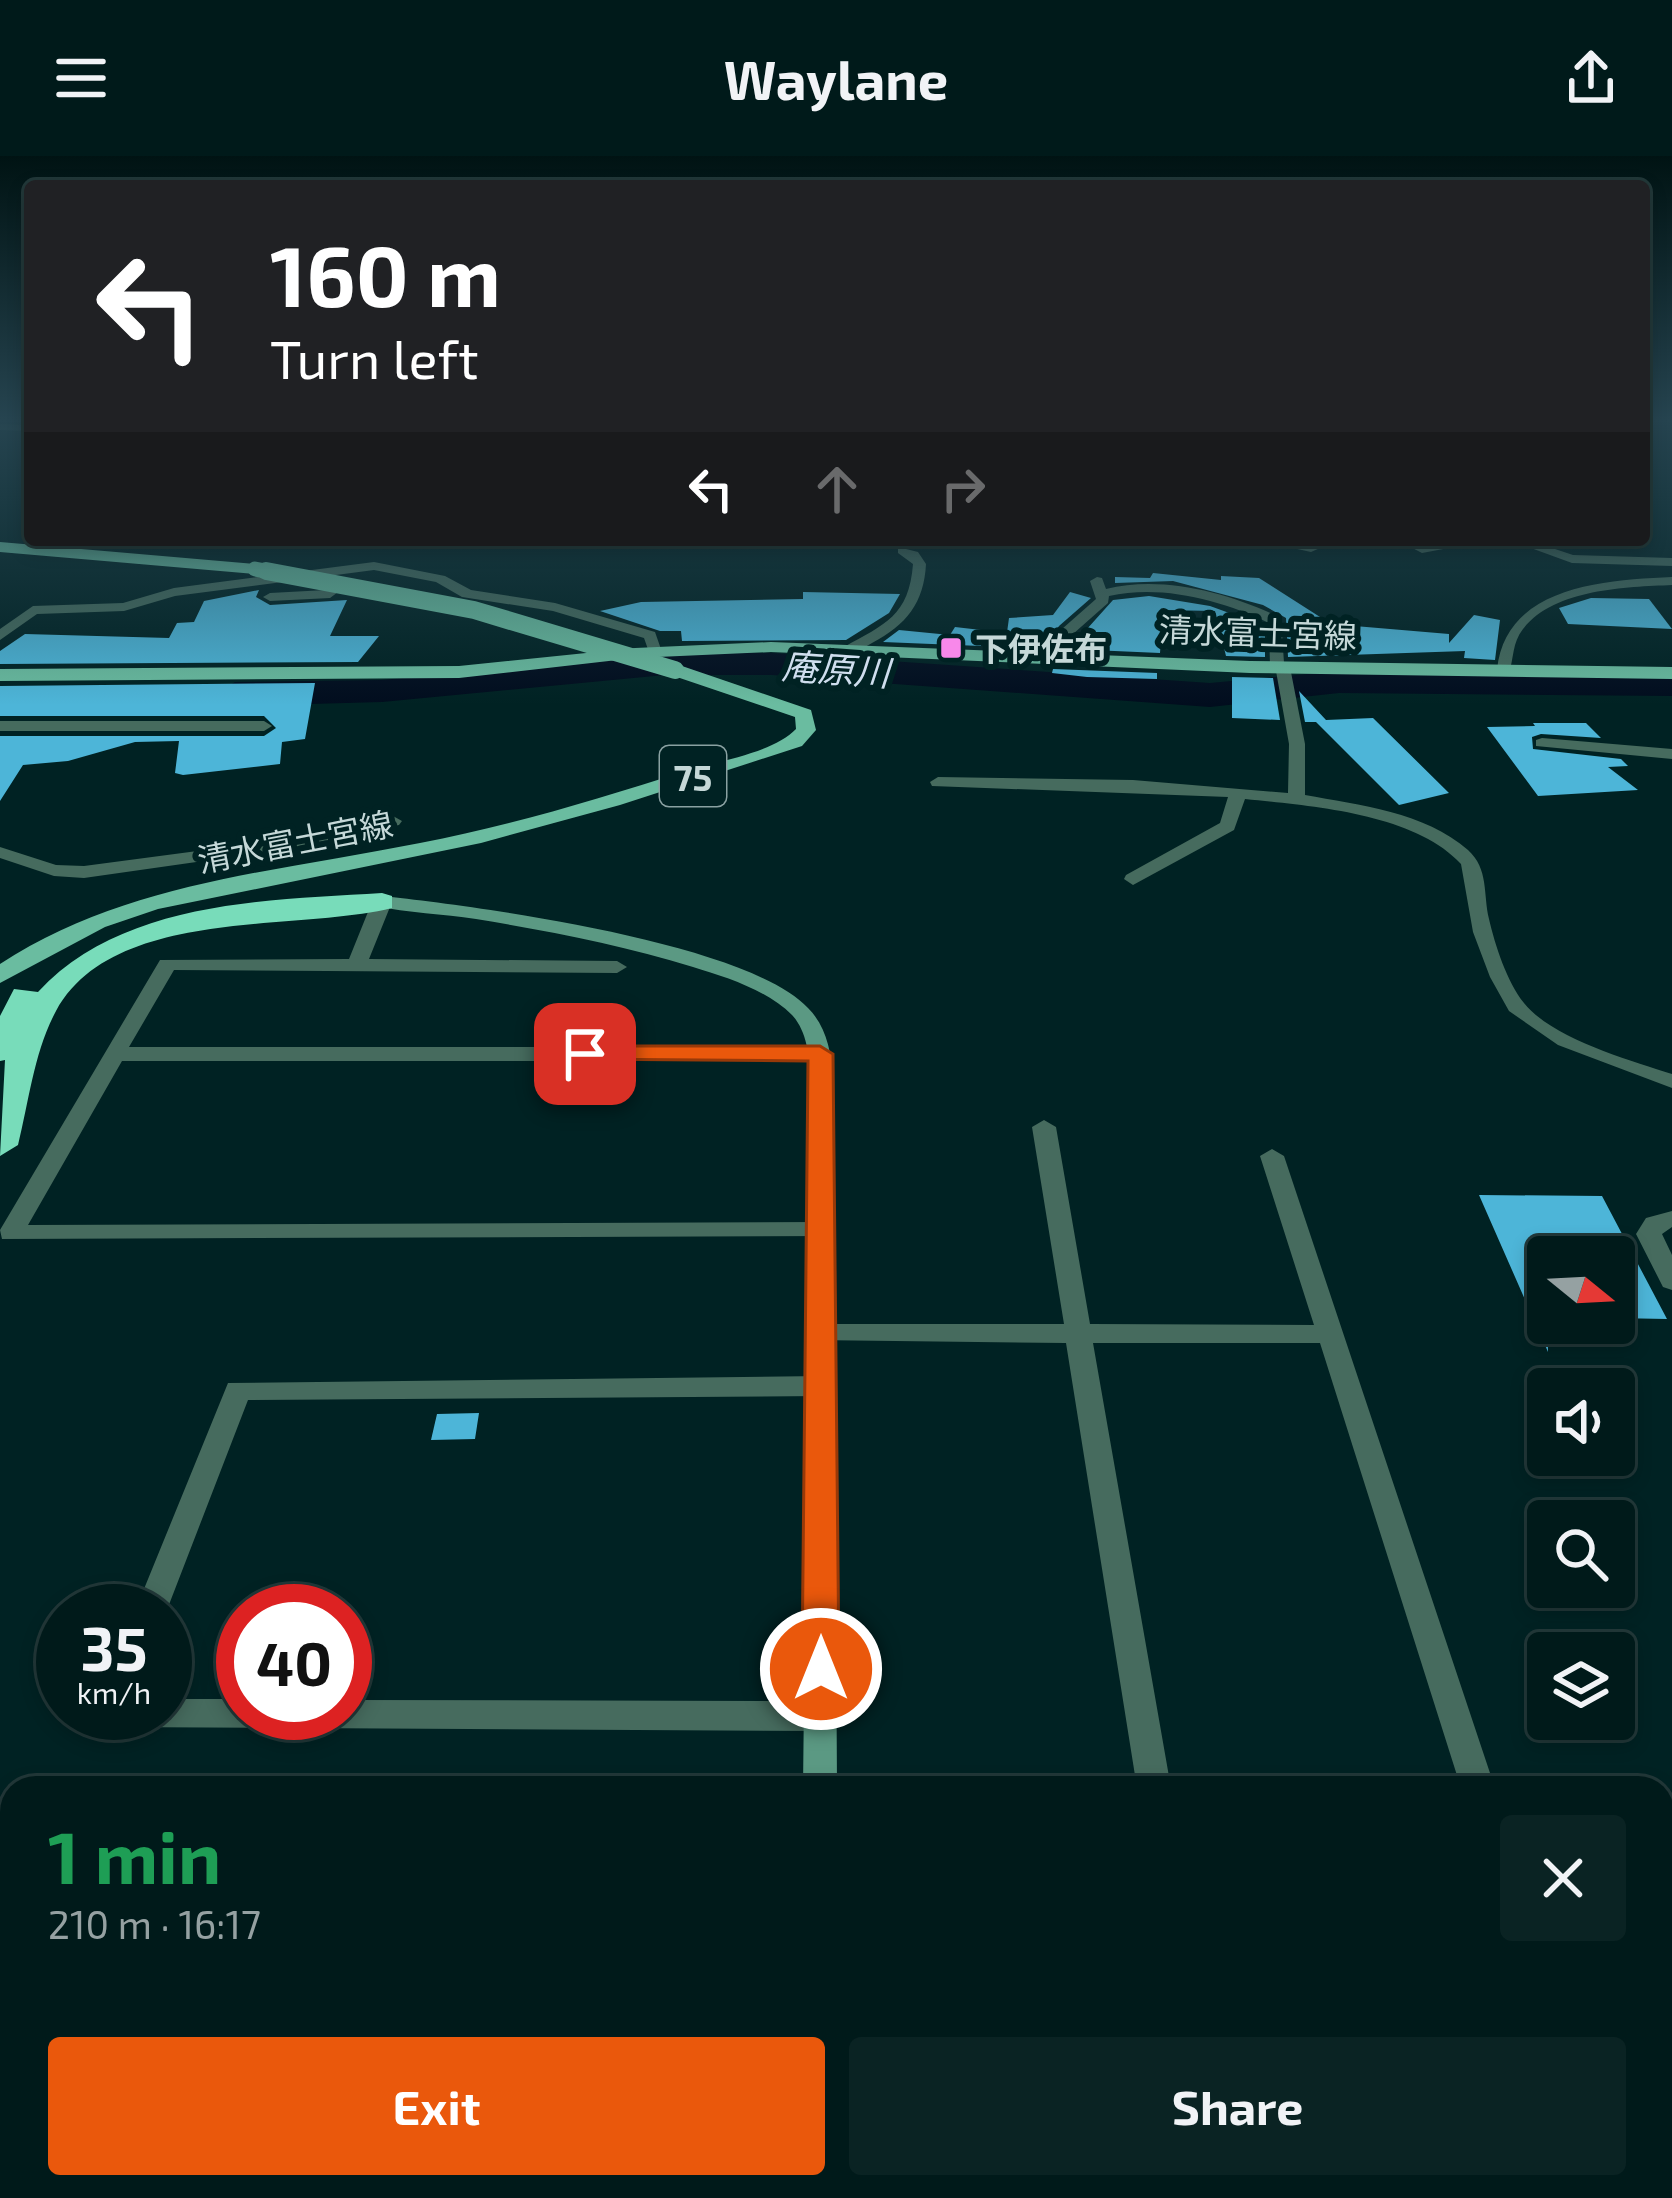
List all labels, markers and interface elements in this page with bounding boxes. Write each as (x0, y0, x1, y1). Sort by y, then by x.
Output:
icon: menu (48, 45, 114, 111)
icon: share (1558, 45, 1624, 111)
text: Waylane (724, 46, 948, 111)
text: 160 m (270, 223, 501, 324)
icon: left (72, 228, 228, 384)
text: Turn left (270, 325, 479, 390)
icon: left (678, 456, 744, 522)
icon: ahead (804, 456, 870, 522)
icon: right (930, 456, 996, 522)
street label: 清水富士宮線 (1158, 609, 1358, 655)
place label: 下伊佐布 (975, 628, 1107, 668)
marker: 下伊佐布 (938, 635, 964, 661)
water label: 庵原川 (781, 643, 895, 693)
road number: 75 (660, 746, 726, 806)
street label: 清水富士宮線 (194, 802, 396, 880)
pin (534, 1003, 636, 1105)
icon: arrive (552, 1021, 618, 1087)
north arrow (1527, 1236, 1635, 1344)
map controls (1527, 1236, 1635, 1740)
button: sound (1527, 1368, 1635, 1476)
button: search (1527, 1500, 1635, 1608)
speed limit sign: 40 (216, 1584, 372, 1740)
position arrow (758, 1606, 884, 1732)
text: 35 (80, 1611, 148, 1683)
button: layers (1527, 1632, 1635, 1740)
text: km/h (77, 1674, 151, 1710)
text: 1 min (48, 1812, 221, 1898)
button: close (1500, 1815, 1626, 1941)
text: 210 m · 16:17 (48, 1900, 261, 1947)
button: Exit (48, 2037, 825, 2175)
button: Share (849, 2037, 1626, 2175)

